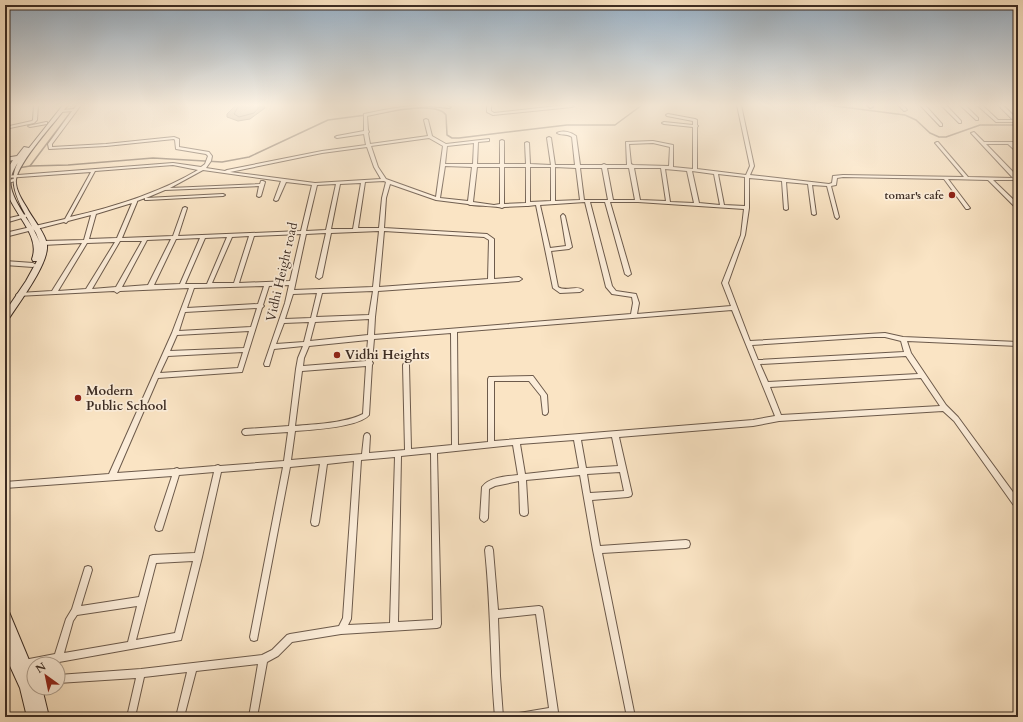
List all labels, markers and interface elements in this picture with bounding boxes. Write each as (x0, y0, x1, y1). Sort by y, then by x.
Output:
place label: tomar's cafe (885, 188, 944, 203)
marker: tomar's cafe (947, 190, 957, 200)
street label: Vidhi Height road (262, 221, 302, 323)
place label: Vidhi Heights (345, 346, 430, 364)
marker: Vidhi Heights (332, 350, 342, 360)
place label: Modern Public School (86, 382, 167, 415)
marker: Modern Public School (73, 393, 83, 403)
north arrow (26, 656, 66, 696)
text: N (33, 659, 49, 677)

